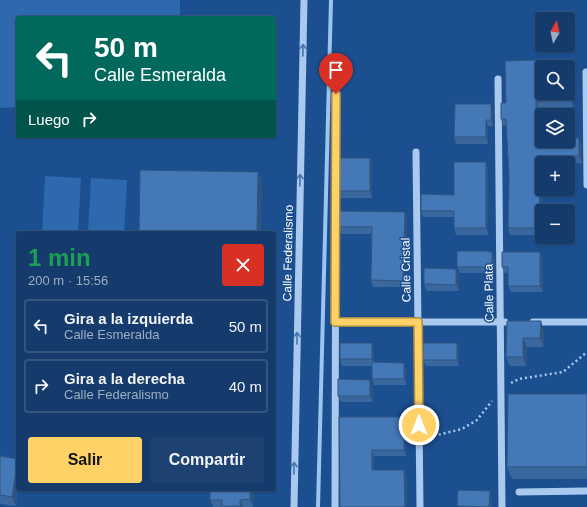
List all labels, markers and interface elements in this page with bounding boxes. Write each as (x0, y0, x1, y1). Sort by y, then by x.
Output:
north arrow (535, 12, 575, 52)
map controls (535, 12, 575, 244)
icon: left (28, 32, 80, 84)
text: 50 m (94, 32, 158, 63)
one-way arrow (299, 44, 307, 57)
pin (319, 53, 353, 94)
icon: arrive (325, 59, 347, 81)
button: search (535, 60, 575, 100)
text: Calle Esmeralda (94, 65, 226, 85)
icon: right (78, 108, 100, 130)
button: layers (535, 108, 575, 148)
text: Luego (28, 111, 70, 128)
button: + (535, 156, 575, 196)
one-way arrow (296, 174, 304, 187)
street label: Calle Federalismo (280, 204, 296, 301)
button: − (535, 204, 575, 244)
street label: Calle Cristal (398, 238, 414, 302)
text: 1 min (28, 244, 91, 271)
button: close (222, 244, 264, 286)
street label: Calle Plata (481, 264, 497, 322)
text: 200 m · 15:56 (28, 273, 108, 288)
text: Gira a la izquierda (64, 310, 193, 327)
icon: left (30, 315, 52, 337)
text: 50 m (229, 318, 262, 335)
text: Calle Esmeralda (64, 327, 159, 342)
one-way arrow (293, 332, 301, 345)
text: Gira a la derecha (64, 370, 185, 387)
icon: right (30, 375, 52, 397)
text: 40 m (229, 378, 262, 395)
text: Calle Federalismo (64, 387, 169, 402)
position arrow (398, 404, 440, 446)
button: Salir (28, 437, 142, 483)
button: Compartir (150, 437, 264, 483)
one-way arrow (291, 462, 298, 475)

